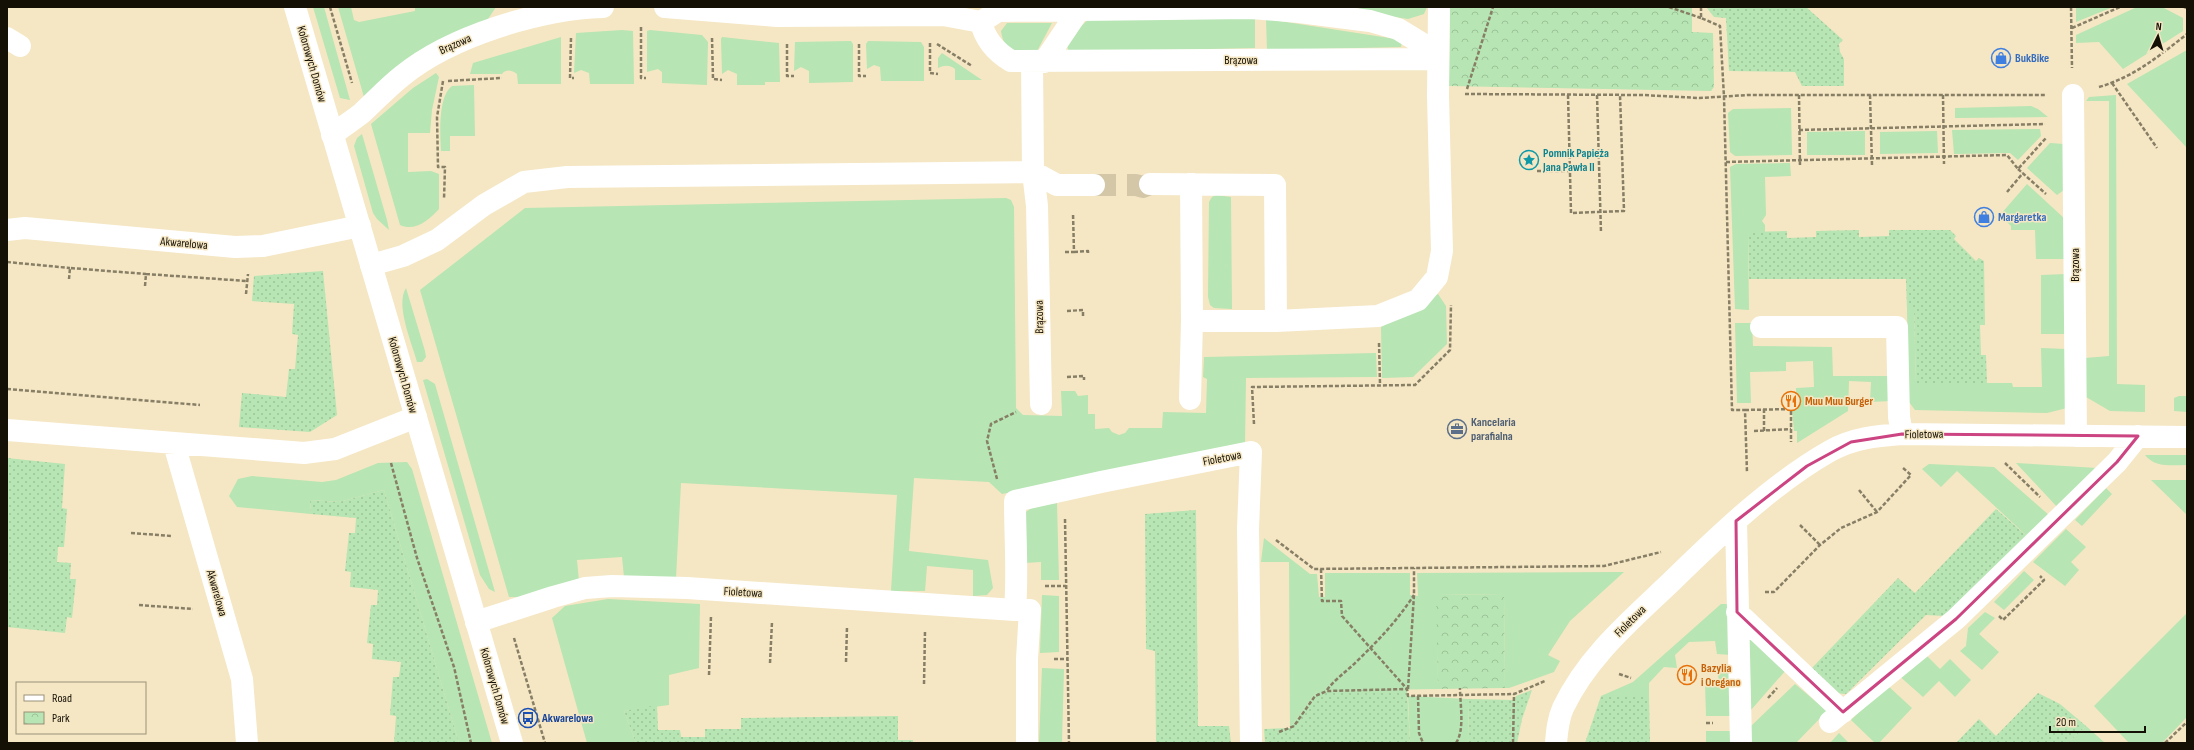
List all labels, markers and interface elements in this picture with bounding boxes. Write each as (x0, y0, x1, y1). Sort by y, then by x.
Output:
north arrow (2138, 16, 2178, 56)
text: N (2155, 20, 2162, 33)
street label: Kolorowych Domów (293, 24, 330, 104)
street label: Brązowa (437, 31, 474, 58)
shop icon: BukBike (1990, 47, 2012, 69)
place label: BukBike (2015, 51, 2049, 66)
street label: Brązowa (1224, 53, 1258, 68)
place label: Pomnik Papieża Jana Pawła II (1542, 146, 1609, 175)
place icon: Pomnik Papieża Jana Pawła II (1518, 149, 1540, 171)
shop icon: Margaretka (1973, 206, 1995, 228)
place label: Margaretka (1998, 210, 2046, 225)
street label: Akwarelowa (159, 234, 209, 253)
street label: Brązowa (2068, 248, 2083, 282)
street label: Brązowa (1032, 300, 1047, 334)
street label: Kolorowych Domów (384, 335, 421, 415)
restaurant icon: Muu Muu Burger (1780, 390, 1802, 412)
place label: Muu Muu Burger (1805, 394, 1873, 409)
place label: Kancelaria parafialna (1471, 415, 1516, 444)
office icon: Kancelaria parafialna (1446, 418, 1468, 440)
street label: Fioletowa (1905, 427, 1944, 442)
street label: Fioletowa (1202, 447, 1243, 470)
street label: Akwarelowa (202, 567, 230, 618)
street label: Fioletowa (723, 584, 763, 601)
street label: Fioletowa (1611, 602, 1650, 640)
street label: Kolorowych Domów (476, 646, 513, 726)
place label: Bazylia i Oregano (1701, 661, 1741, 690)
restaurant icon: Bazylia i Oregano (1676, 664, 1698, 686)
legend (16, 682, 146, 734)
text: Road (52, 691, 72, 706)
bus stop icon: Akwarelowa (517, 707, 539, 729)
scale bar (2050, 708, 2145, 734)
text: Park (52, 711, 70, 726)
place label: Akwarelowa (541, 711, 593, 726)
text: 20 m (2056, 715, 2076, 730)

